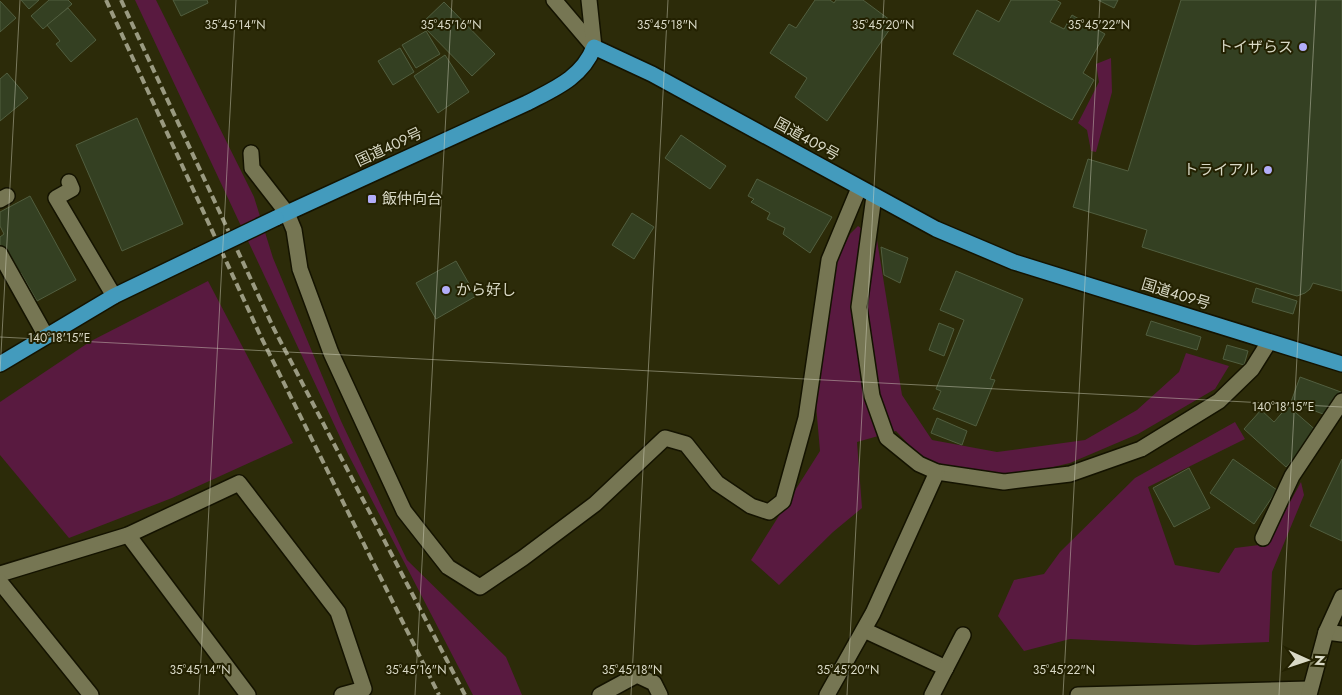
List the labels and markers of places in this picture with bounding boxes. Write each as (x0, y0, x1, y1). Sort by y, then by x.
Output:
place label: トイザらス (1218, 36, 1293, 58)
marker: トイザらス (1297, 41, 1309, 53)
place label: トライアル (1183, 159, 1258, 181)
marker: トライアル (1262, 164, 1274, 176)
place label: 飯仲向台 (382, 188, 442, 210)
marker: 飯仲向台 (366, 193, 378, 205)
place label: から好し (456, 279, 516, 301)
marker: から好し (440, 284, 452, 296)

